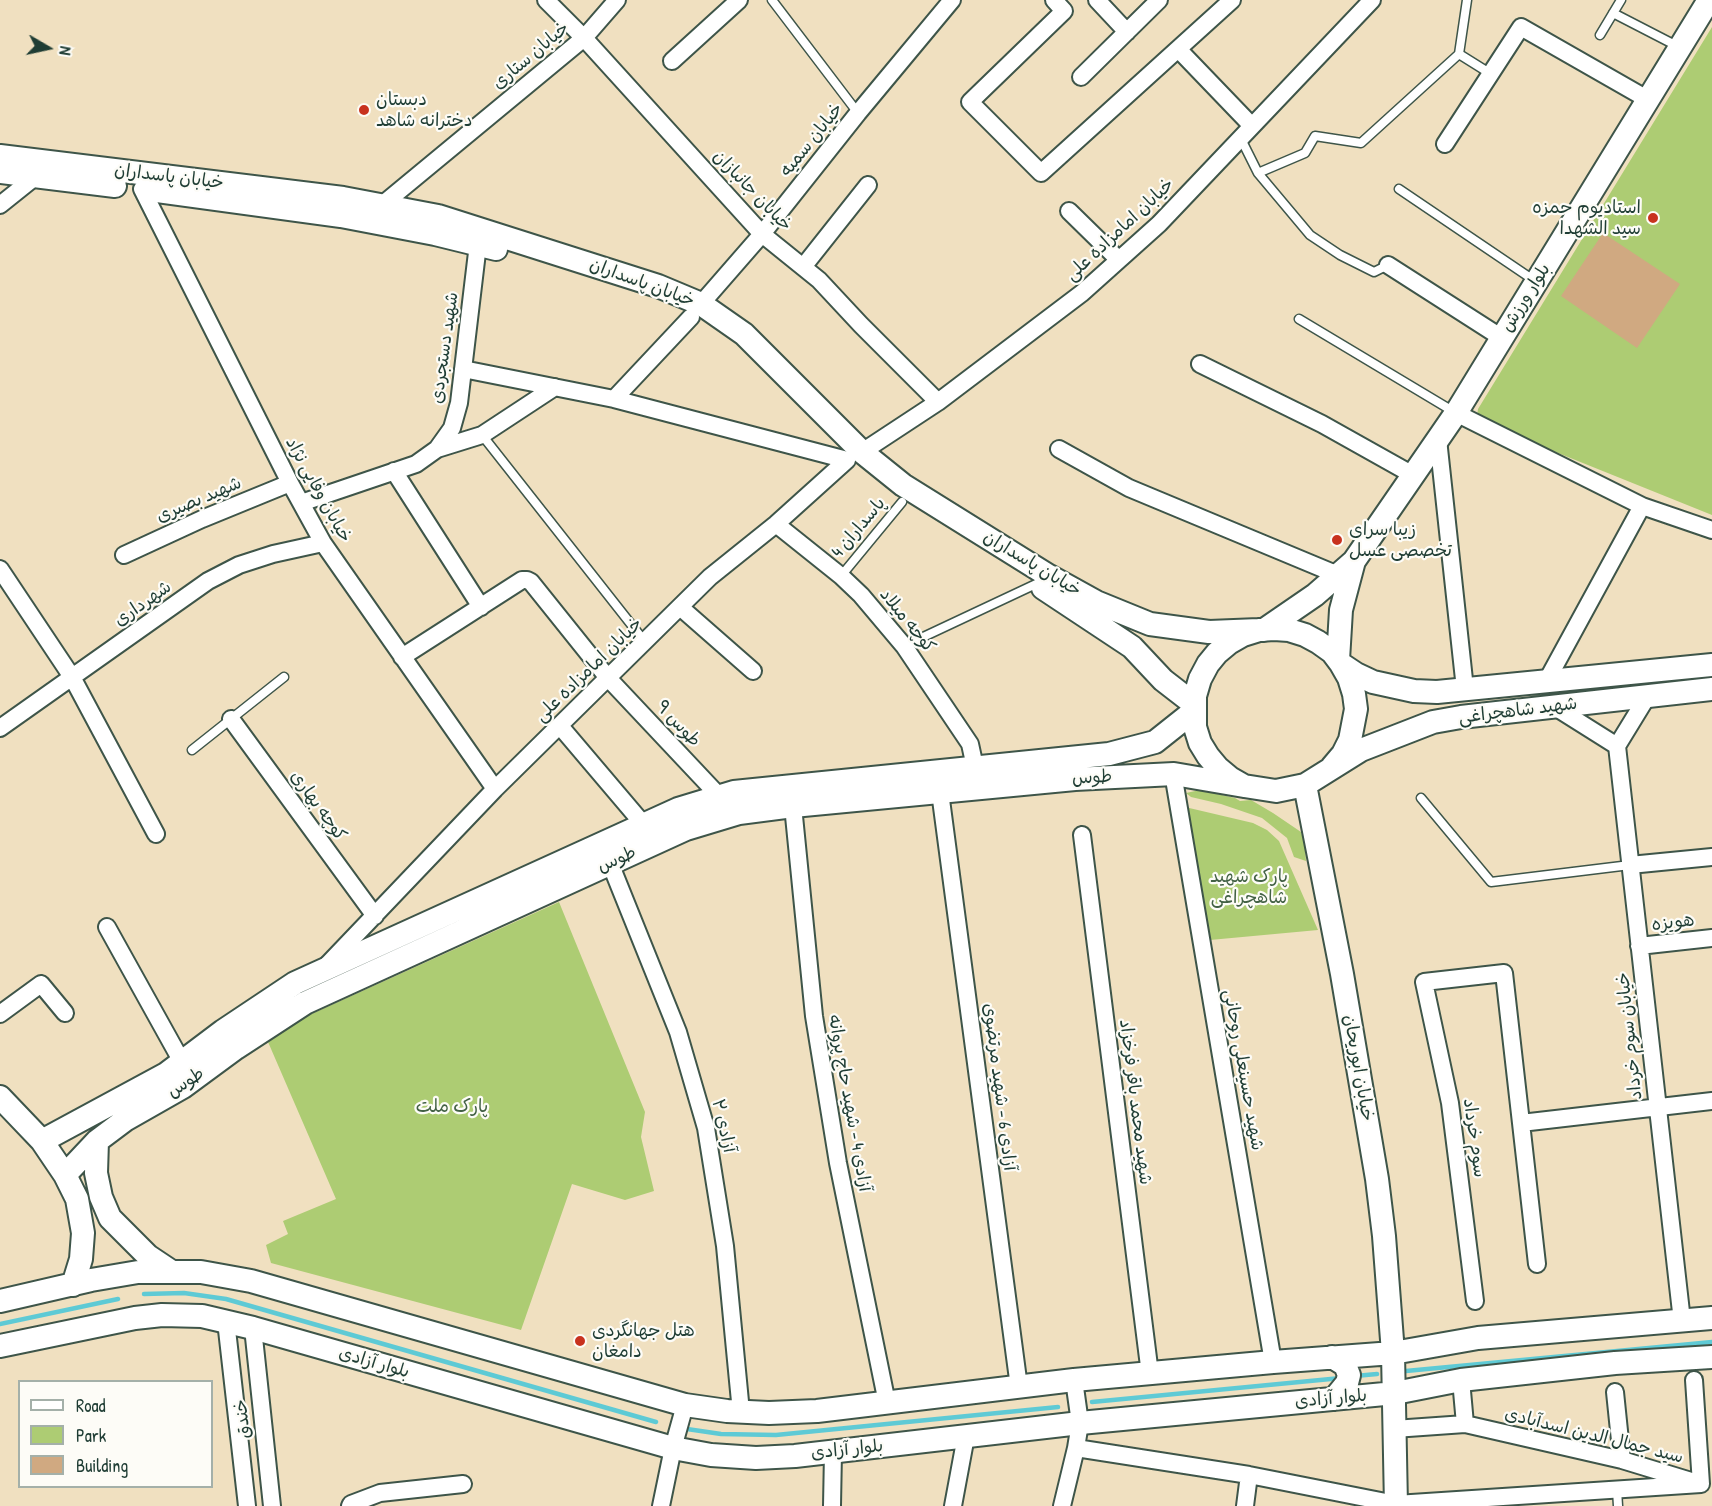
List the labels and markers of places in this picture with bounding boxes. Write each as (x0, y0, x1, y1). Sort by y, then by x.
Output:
place label: دبستان دخترانه شاهد (376, 89, 472, 132)
marker: دبستان دخترانه شاهد (357, 103, 371, 117)
place label: استادیوم حمزه سید الشهدا (1532, 197, 1641, 240)
marker: استادیوم حمزه سید الشهدا (1646, 211, 1660, 225)
place label: زیبا سرای تخصصی عسل (1349, 519, 1452, 562)
marker: زیبا سرای تخصصی عسل (1330, 533, 1344, 547)
place label: هتل جهانگردى دامغان (592, 1320, 695, 1362)
marker: هتل جهانگردى دامغان (573, 1334, 587, 1348)

